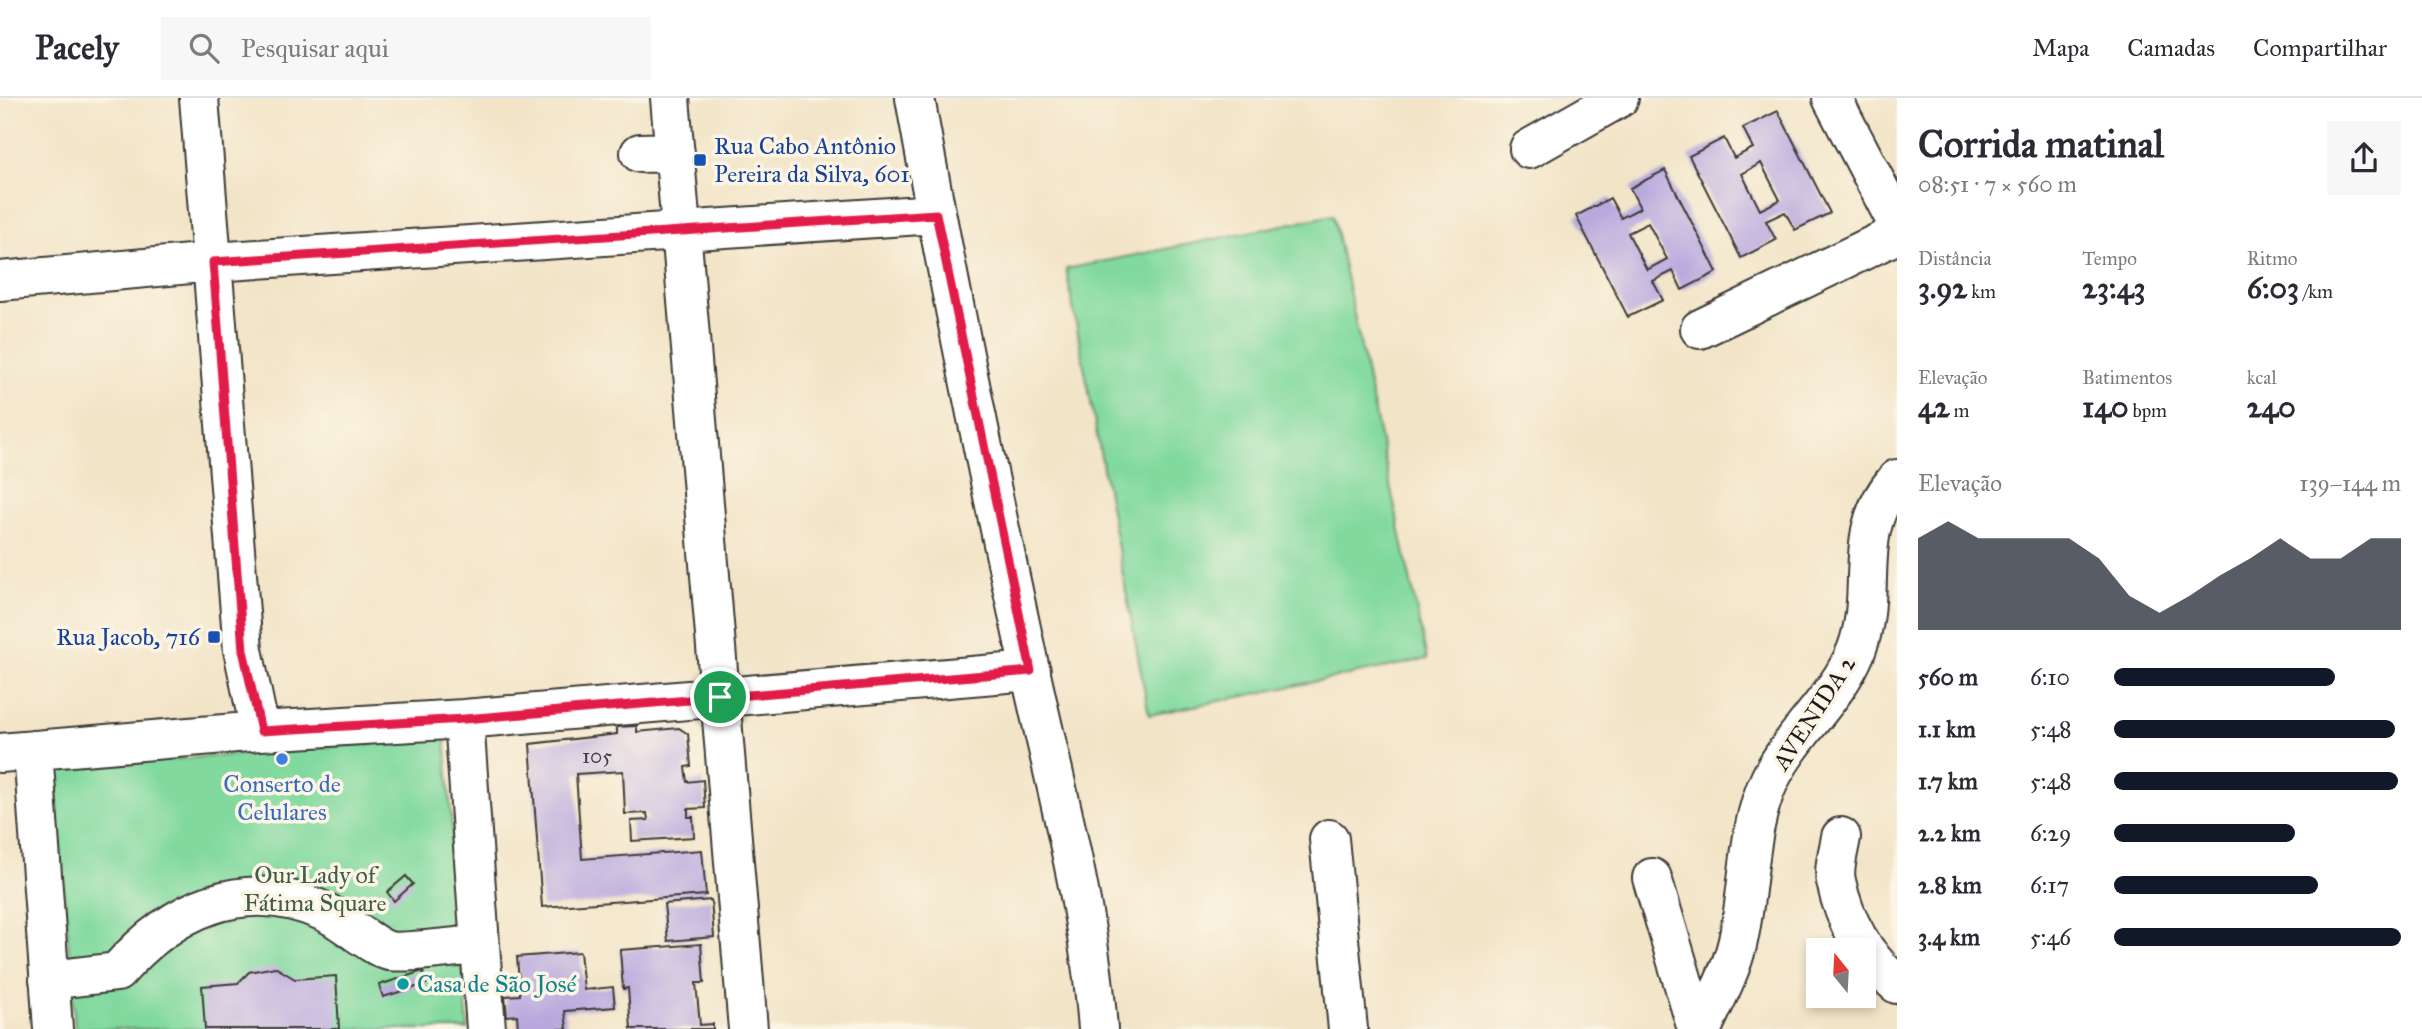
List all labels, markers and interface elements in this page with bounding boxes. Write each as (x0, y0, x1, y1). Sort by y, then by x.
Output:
search box (161, 17, 651, 80)
text: Pacely (35, 28, 119, 68)
icon: search (185, 29, 223, 67)
text: Pesquisar aqui (241, 32, 389, 64)
text: Mapa (2032, 33, 2089, 63)
text: Camadas (2127, 33, 2215, 63)
text: Compartilhar (2253, 33, 2387, 63)
text: Corrida matinal (1918, 121, 2164, 167)
button: share (2327, 121, 2401, 195)
place label: Rua Cabo Antônio Pereira da Silva, 601 (714, 131, 910, 189)
marker: Rua Cabo Antônio Pereira da Silva, 601 (692, 152, 708, 168)
text: 08:51 · 7 × 560 m (1918, 170, 2077, 198)
text: Distância (1918, 247, 1991, 270)
text: Tempo (2082, 247, 2137, 270)
text: Ritmo (2247, 247, 2298, 270)
text: 3.92 (1918, 270, 1967, 306)
text: 23:43 (2082, 270, 2145, 306)
text: 6:03 (2247, 270, 2299, 306)
text: km (1967, 280, 1996, 303)
text: /km (2299, 280, 2333, 303)
text: Elevação (1918, 366, 1987, 389)
text: Batimentos (2082, 366, 2172, 389)
text: kcal (2247, 366, 2277, 389)
text: 42 (1918, 389, 1950, 425)
text: 140 (2082, 389, 2128, 425)
text: 240 (2247, 389, 2296, 425)
text: m (1950, 399, 1970, 422)
text: bpm (2128, 399, 2167, 422)
text: Elevação (1918, 469, 2002, 497)
text: 139–144 m (2299, 469, 2401, 497)
place label: Rua Jacob, 716 (56, 622, 201, 652)
marker: Rua Jacob, 716 (206, 629, 222, 645)
street label: AVENIDA 2 (1765, 650, 1862, 777)
text: 560 m (1918, 663, 1978, 691)
text: 6:10 (2030, 663, 2070, 691)
pin (690, 667, 750, 727)
icon: arrive (701, 678, 739, 716)
text: 1.1 km (1918, 715, 1976, 743)
text: 5:48 (2030, 715, 2072, 743)
house number: 105 (582, 743, 612, 769)
marker: Conserto de Celulares (274, 751, 290, 767)
text: 1.7 km (1918, 767, 1978, 795)
text: 5:48 (2030, 767, 2072, 795)
place label: Conserto de Celulares (223, 769, 341, 827)
text: 2.2 km (1918, 819, 1981, 847)
text: 6:29 (2030, 819, 2071, 847)
park label: Our Lady of Fátima Square (244, 860, 386, 918)
text: 2.8 km (1918, 871, 1982, 899)
text: 6:17 (2030, 871, 2069, 899)
text: 3.4 km (1918, 923, 1980, 951)
text: 5:46 (2030, 923, 2071, 951)
north arrow (1806, 938, 1876, 1008)
map controls (1806, 938, 1876, 1008)
place label: Casa de São José (417, 969, 576, 999)
marker: Casa de São José (395, 976, 411, 992)

